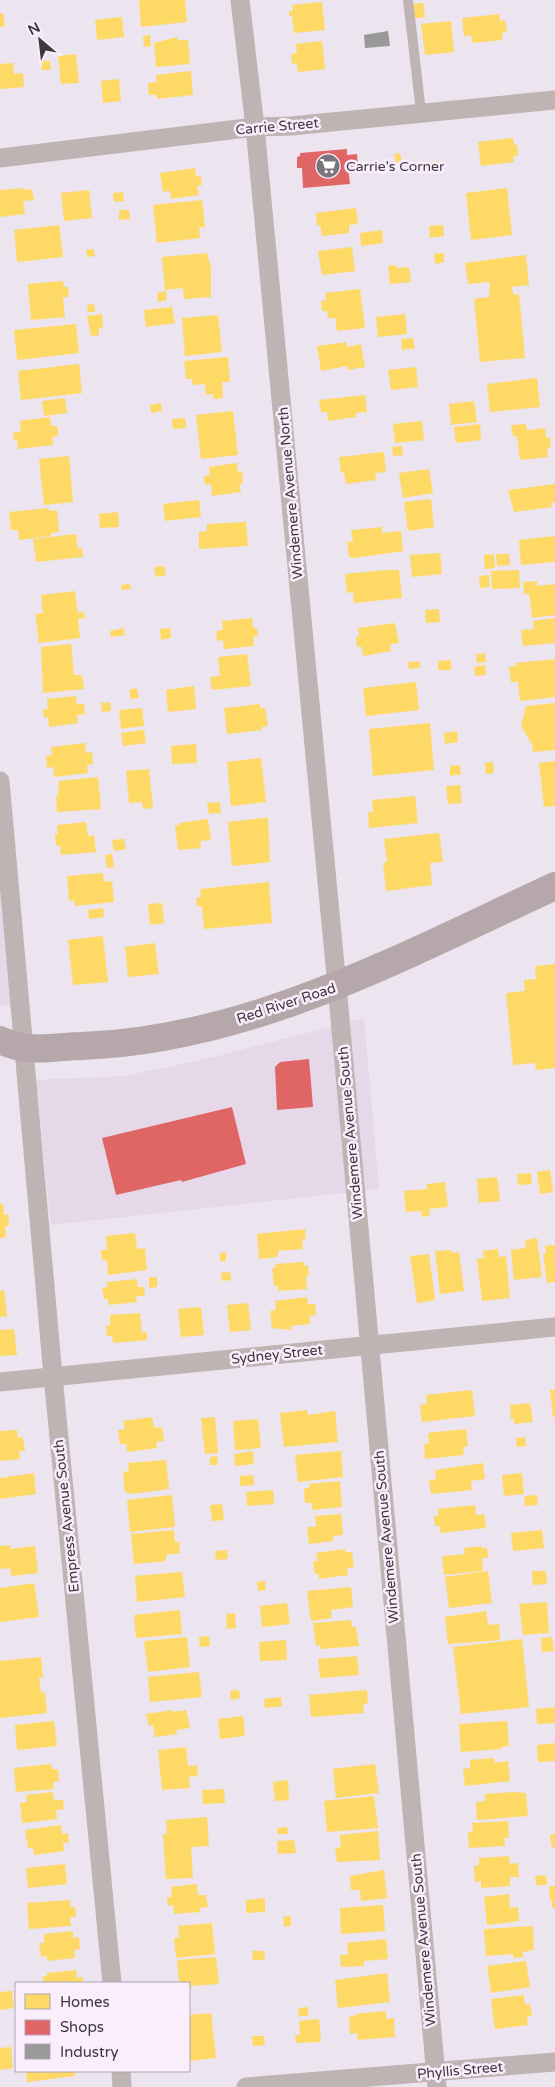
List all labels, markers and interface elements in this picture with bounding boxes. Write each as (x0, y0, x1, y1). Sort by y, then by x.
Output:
north arrow (15, 15, 65, 65)
text: N (25, 19, 43, 39)
street label: Carrie Street (235, 114, 320, 139)
supermarket icon: Carrie's Corner (315, 153, 341, 179)
place label: Carrie's Corner (346, 158, 445, 175)
street label: Windemere Avenue North (274, 406, 306, 580)
street label: Red River Road (234, 979, 338, 1028)
street label: Windemere Avenue South (334, 1046, 367, 1220)
street label: Sydney Street (230, 1341, 324, 1368)
street label: Empress Avenue South (50, 1438, 83, 1593)
street label: Windemere Avenue South (370, 1450, 403, 1624)
street label: Windemere Avenue South (407, 1853, 440, 2027)
legend (15, 1982, 190, 2072)
text: Homes (60, 1993, 110, 2011)
text: Shops (60, 2018, 104, 2036)
text: Industry (60, 2043, 119, 2061)
street label: Phyllis Street (416, 2058, 504, 2083)

